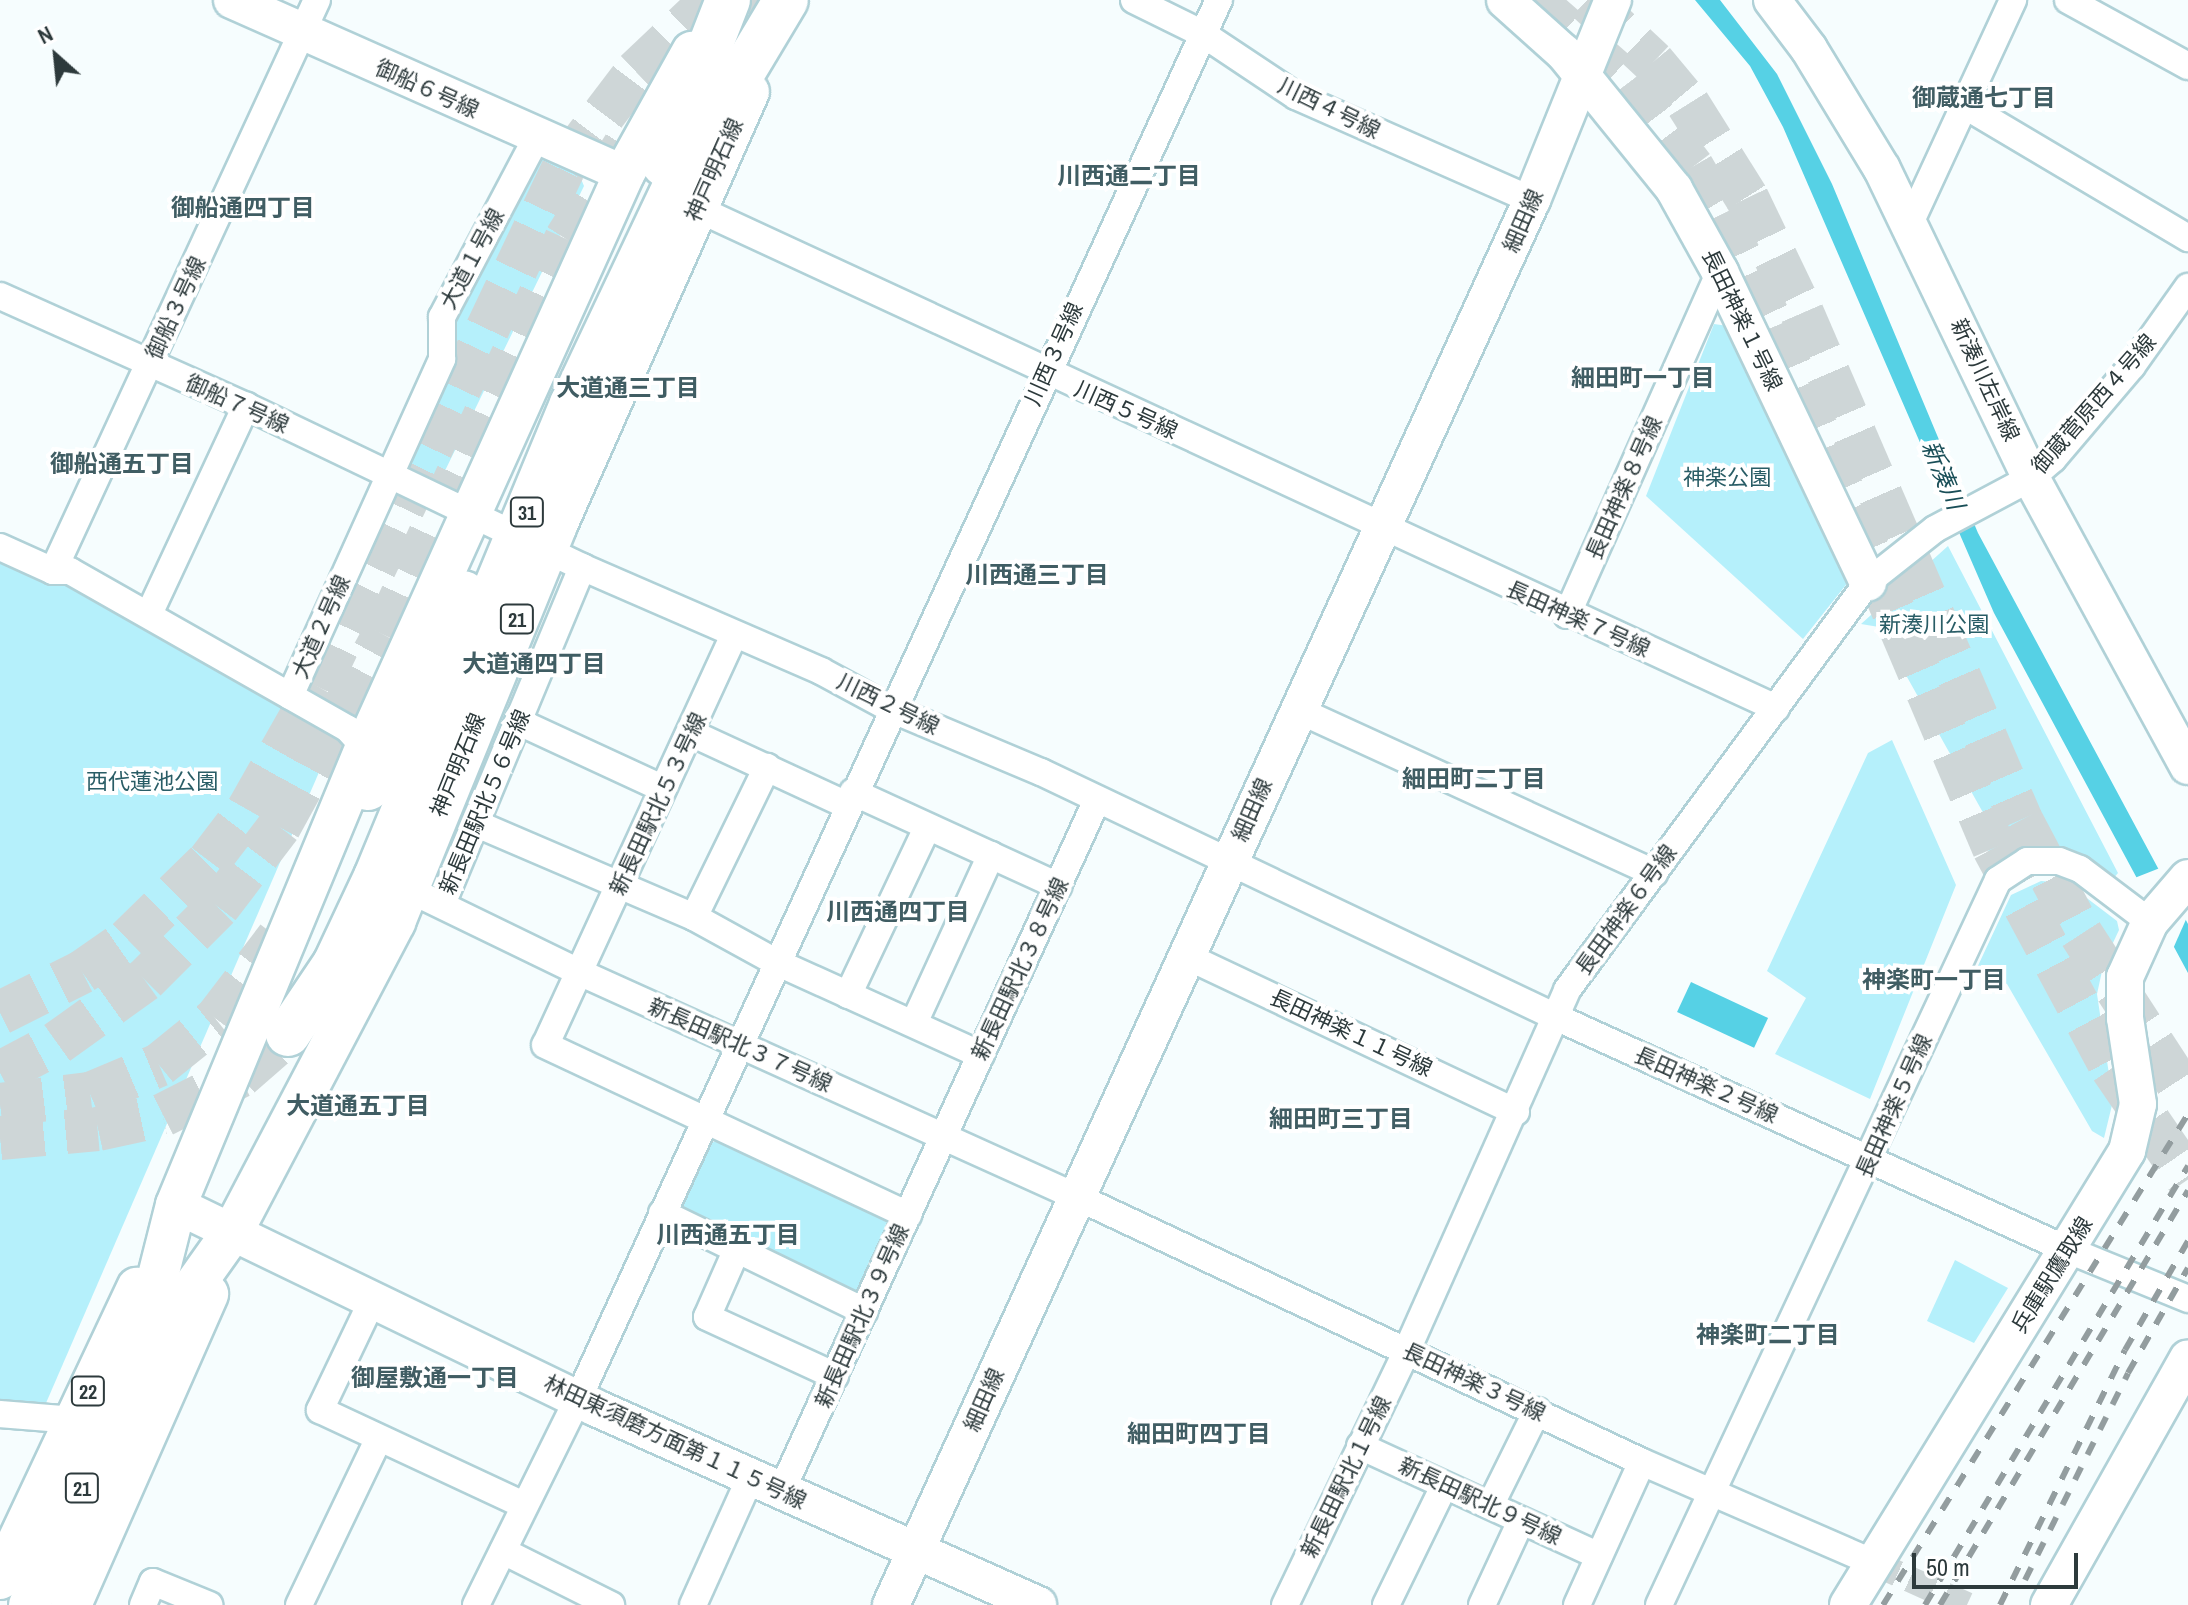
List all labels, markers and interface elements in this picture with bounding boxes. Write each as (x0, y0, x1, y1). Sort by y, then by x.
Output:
north arrow (16, 16, 96, 96)
text: N (32, 18, 58, 51)
street label: 御船６号線 (371, 55, 483, 123)
street label: 川西４号線 (1274, 72, 1384, 144)
district label: 御蔵通七丁目 (1912, 84, 2056, 112)
street label: 神戸明石線 (680, 114, 748, 226)
district label: 川西通二丁目 (1057, 162, 1201, 190)
street label: 細田線 (1498, 185, 1548, 257)
district label: 御船通四丁目 (171, 194, 315, 222)
street label: 大道１号線 (435, 204, 509, 314)
street label: 長田神楽１号線 (1696, 245, 1788, 395)
street label: 御船３号線 (141, 253, 211, 363)
street label: 川西３号線 (1020, 298, 1088, 410)
street label: 新湊川左岸線 (1945, 315, 2025, 445)
street label: 御蔵菅原西４号線 (2026, 329, 2162, 479)
district label: 細田町一丁目 (1571, 364, 1715, 392)
street label: 御船７号線 (181, 370, 293, 438)
district label: 大道通三丁目 (556, 374, 700, 402)
street label: 川西５号線 (1070, 376, 1182, 444)
street label: 長田神楽８号線 (1581, 412, 1667, 564)
water label: 新湊川 (1916, 436, 1970, 514)
district label: 御船通五丁目 (50, 450, 194, 478)
park label: 神楽公園 (1683, 465, 1771, 491)
road number: 31 (509, 496, 545, 528)
district label: 川西通三丁目 (965, 561, 1109, 589)
street label: 大道２号線 (287, 571, 355, 683)
street label: 長田神楽７号線 (1502, 576, 1654, 662)
road number: 21 (499, 603, 535, 635)
park label: 新湊川公園 (1879, 612, 1989, 638)
district label: 大道通四丁目 (462, 650, 606, 678)
street label: 川西２号線 (833, 668, 943, 740)
street label: 新長田駅北５６号線 (434, 706, 536, 898)
street label: 神戸明石線 (425, 709, 491, 821)
street label: 新長田駅北５３号線 (604, 709, 712, 899)
district label: 細田町二丁目 (1402, 765, 1546, 793)
park label: 西代蓮池公園 (86, 769, 218, 795)
street label: 細田線 (1227, 774, 1277, 846)
street label: 長田神楽６号線 (1570, 840, 1682, 980)
street label: 新長田駅北３８号線 (966, 874, 1074, 1064)
district label: 川西通四丁目 (826, 898, 970, 926)
district label: 神楽町一丁目 (1862, 966, 2006, 994)
street label: 長田神楽１１号線 (1266, 984, 1436, 1082)
street label: 新長田駅北３７号線 (644, 993, 836, 1097)
street label: 長田神楽５号線 (1851, 1030, 1937, 1182)
street label: 長田神楽２号線 (1630, 1042, 1782, 1128)
district label: 大道通五丁目 (286, 1092, 430, 1120)
district label: 細田町三丁目 (1269, 1105, 1413, 1133)
street label: 兵庫駅鷹取線 (2006, 1212, 2098, 1338)
street label: 新長田駅北３９号線 (810, 1220, 914, 1412)
district label: 川西通五丁目 (656, 1221, 800, 1249)
district label: 神楽町二丁目 (1696, 1321, 1840, 1349)
street label: 長田神楽３号線 (1399, 1337, 1549, 1427)
district label: 御屋敷通一丁目 (351, 1364, 519, 1392)
street label: 細田線 (959, 1364, 1009, 1436)
street label: 林田東須磨方面第１１５号線 (540, 1370, 810, 1514)
road number: 22 (70, 1375, 106, 1407)
street label: 新長田駅北１号線 (1296, 1392, 1396, 1562)
district label: 細田町四丁目 (1127, 1420, 1271, 1448)
street label: 新長田駅北９号線 (1395, 1452, 1565, 1550)
road number: 21 (64, 1472, 100, 1504)
scale bar (1916, 1537, 2082, 1587)
text: 50 m (1926, 1551, 1970, 1583)

